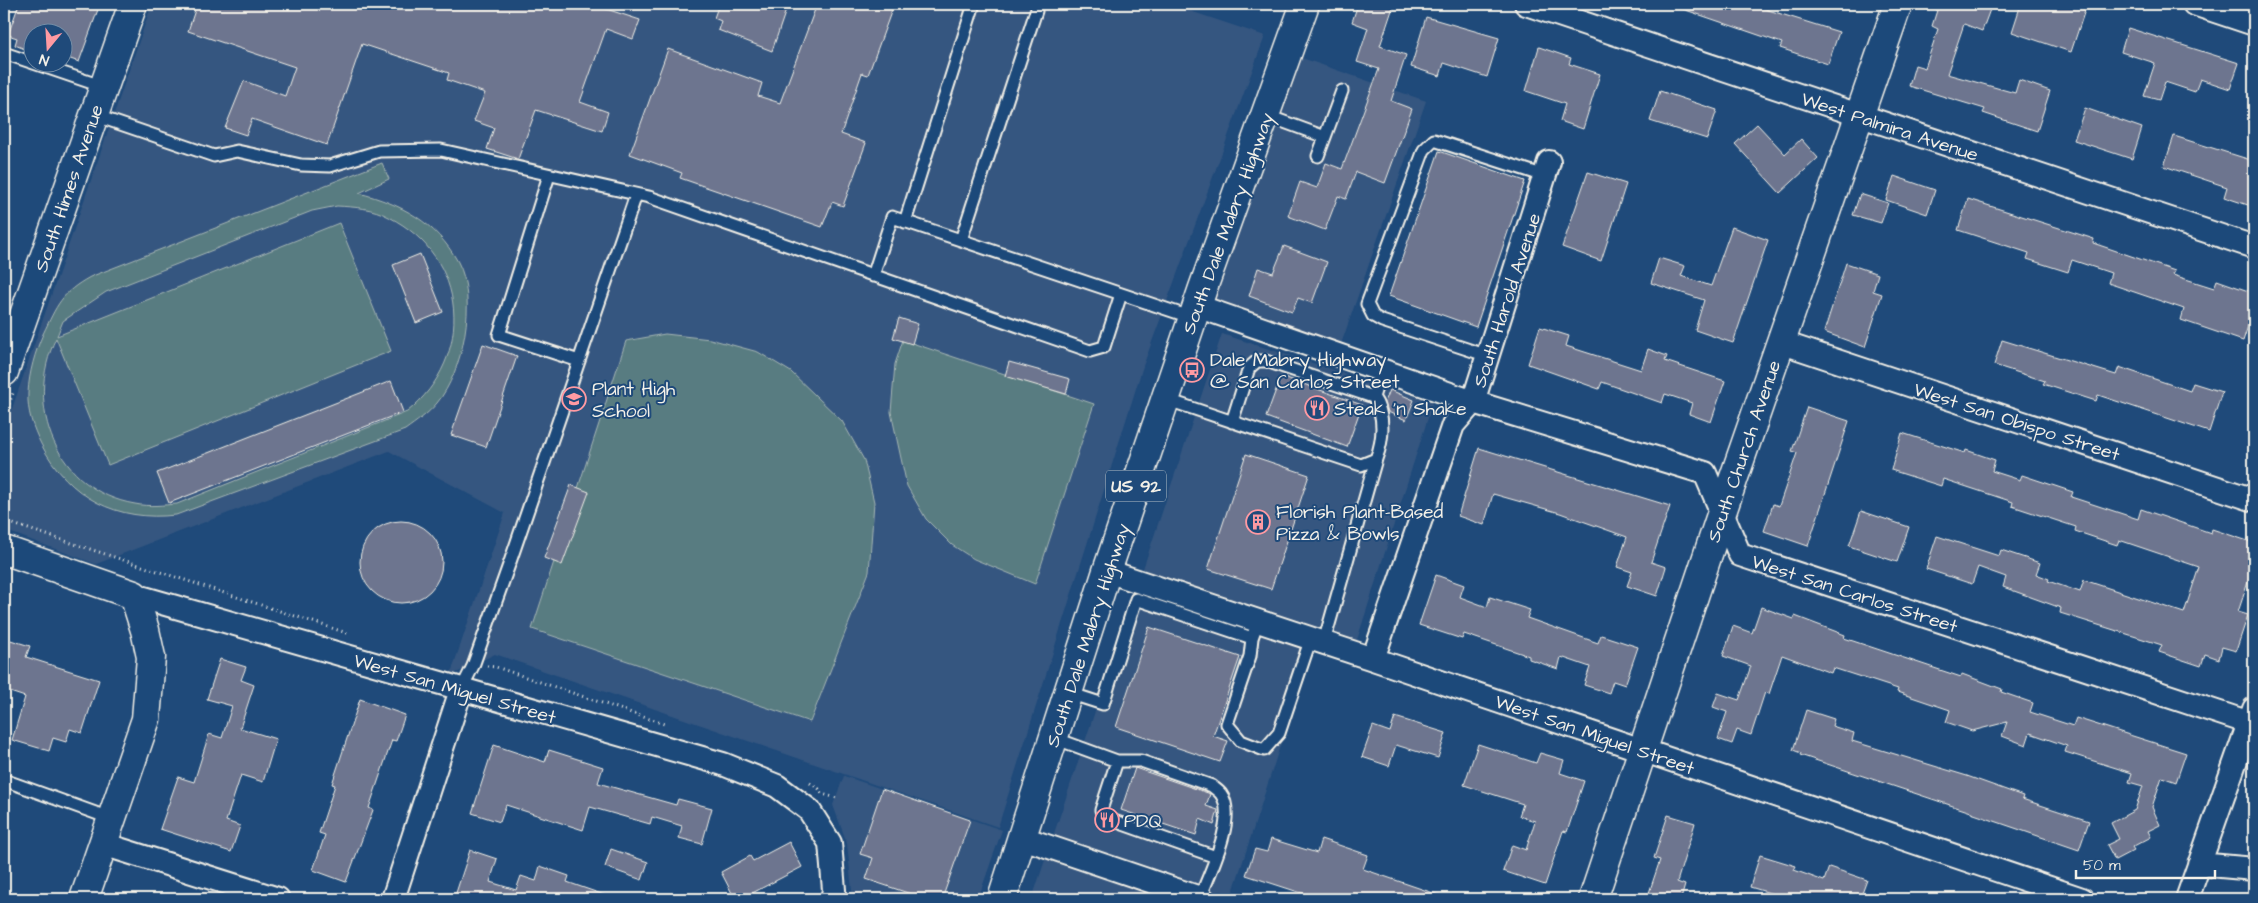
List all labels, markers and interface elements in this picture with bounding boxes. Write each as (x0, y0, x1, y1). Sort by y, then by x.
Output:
north arrow (22, 22, 72, 72)
text: N (37, 48, 52, 70)
street label: West Palmira Avenue (1797, 86, 1982, 169)
street label: South Himes Avenue (28, 101, 111, 276)
street label: South Dale Mabry Highway (1176, 109, 1282, 338)
street label: South Harold Avenue (1467, 210, 1548, 391)
place label: Dale Mabry Highway @ San Carlos Street (1210, 347, 1400, 396)
bus stop icon: Dale Mabry Highway @ San Carlos Street (1179, 357, 1205, 383)
street label: South Church Avenue (1701, 357, 1788, 546)
place label: Plant High School (592, 376, 676, 425)
street label: West San Obispo Street (1910, 376, 2123, 469)
school or university icon: Plant High School (561, 386, 587, 412)
restaurant icon: Steak 'n Shake (1304, 395, 1330, 421)
place label: Steak 'n Shake (1334, 396, 1467, 423)
road number: US 92 (1106, 471, 1166, 502)
place label: Florish Plant-Based Pizza & Bowls (1276, 499, 1444, 548)
building icon: Florish Plant-Based Pizza & Bowls (1245, 509, 1271, 535)
street label: South Dale Mabry Highway (1039, 520, 1139, 751)
street label: West San Carlos Street (1748, 548, 1961, 641)
street label: West San Miguel Street (350, 648, 559, 732)
street label: West San Miguel Street (1491, 689, 1698, 783)
restaurant icon: PDQ (1094, 807, 1120, 833)
place label: PDQ (1124, 808, 1162, 835)
scale bar (2076, 848, 2214, 880)
text: 50 m (2083, 855, 2121, 876)

